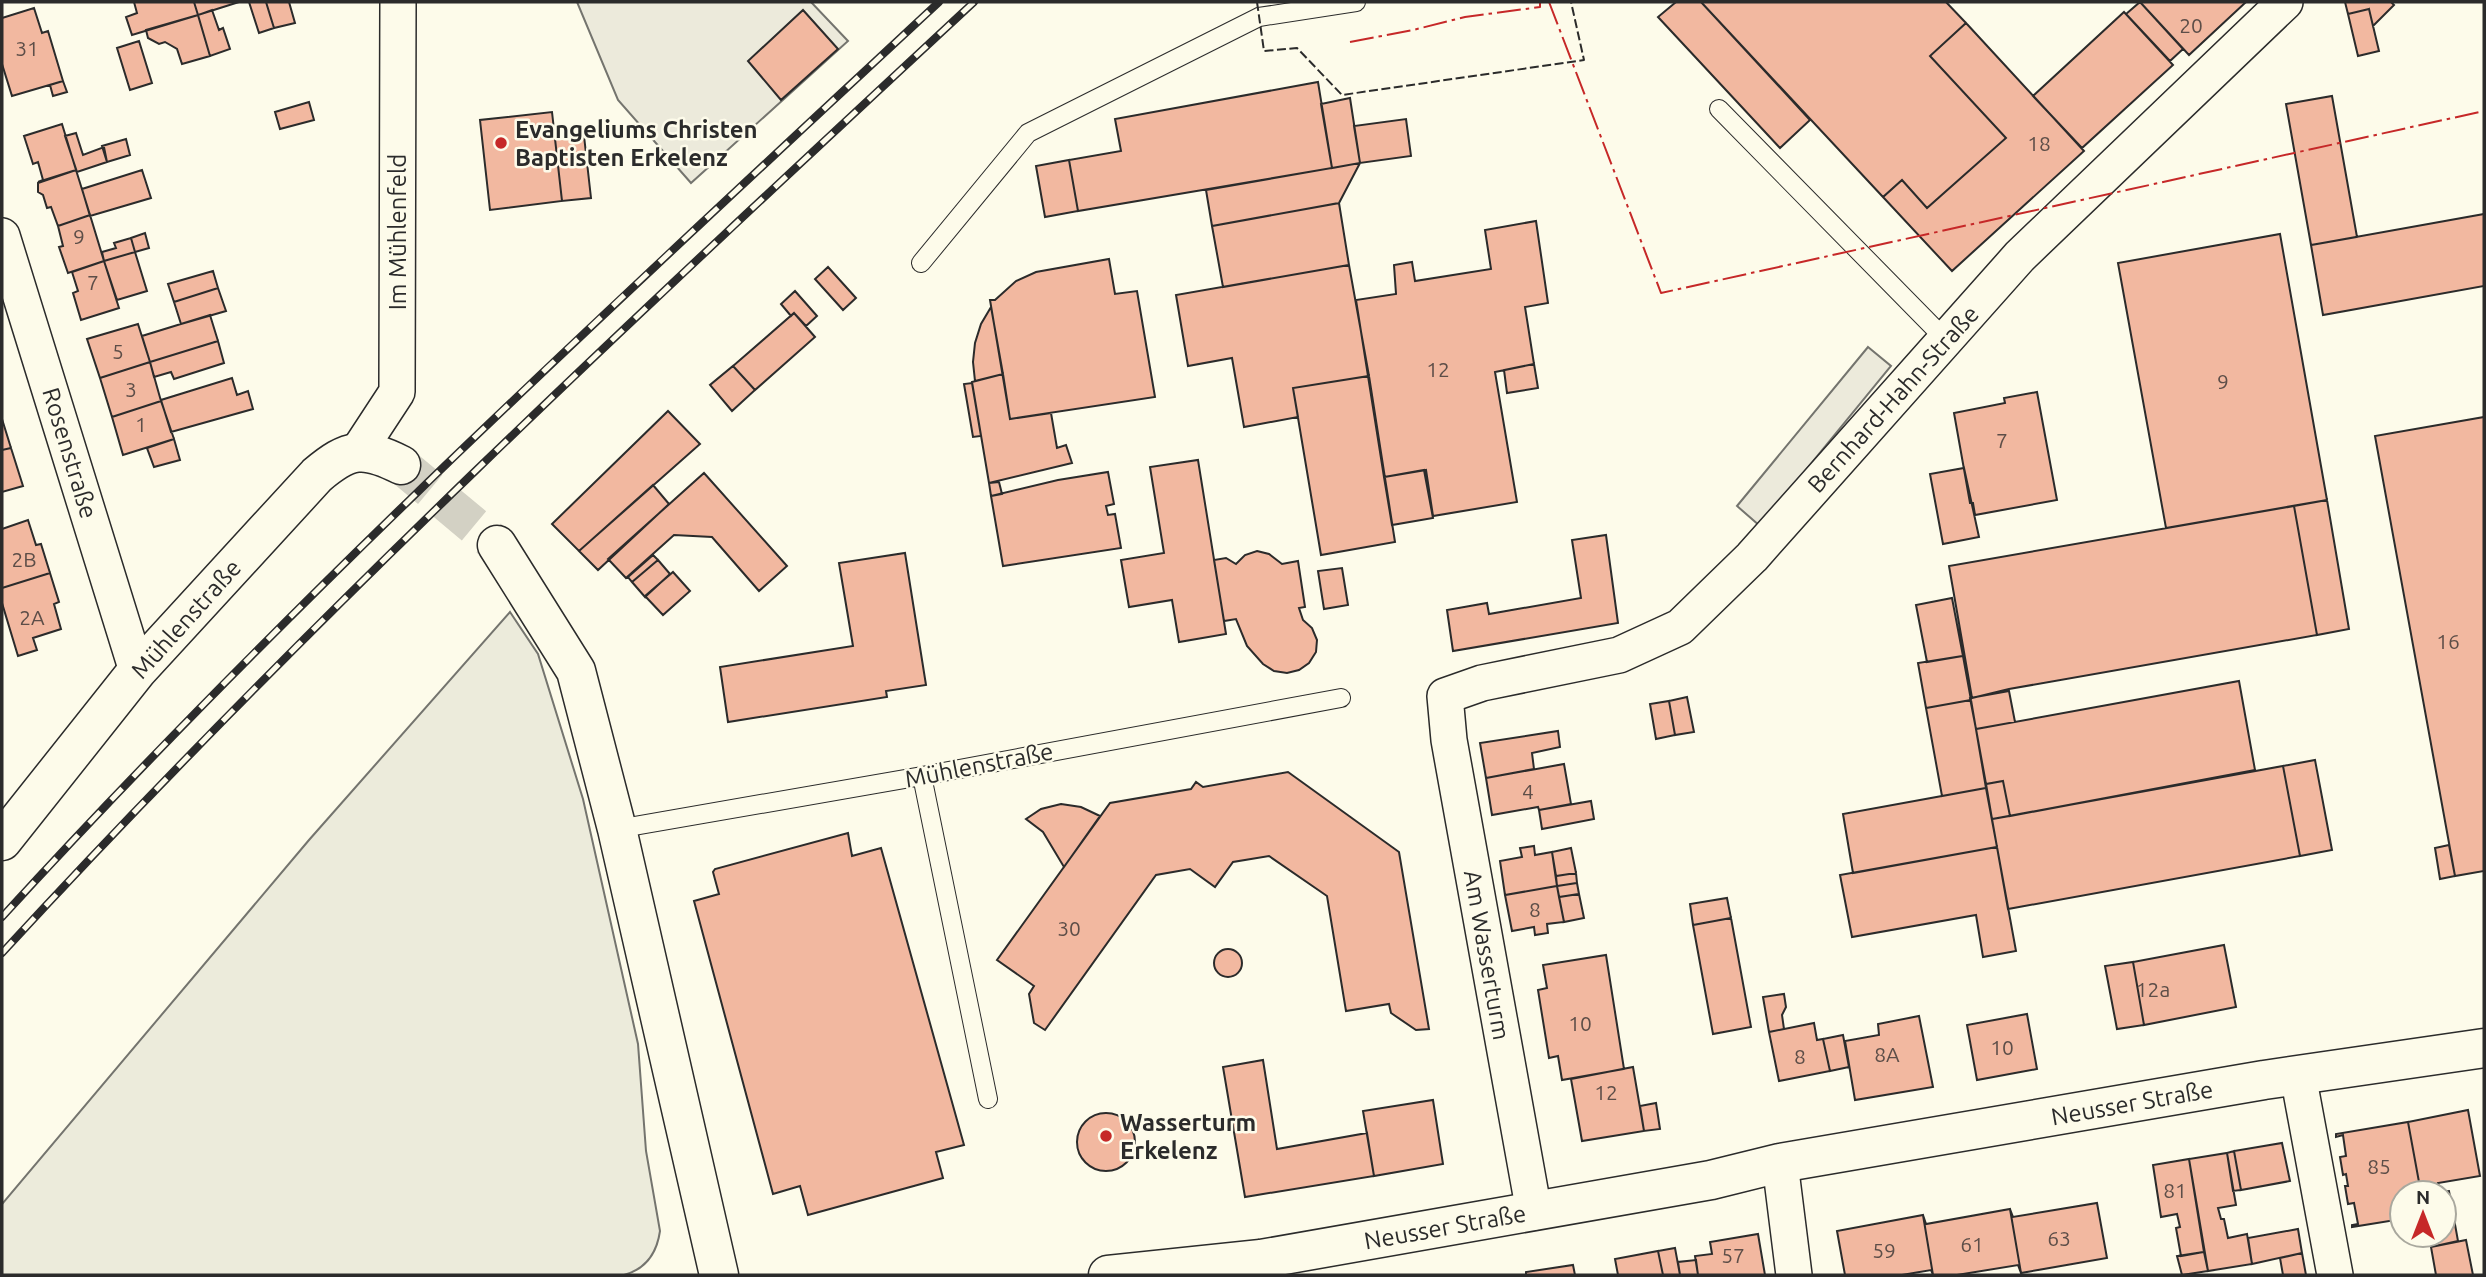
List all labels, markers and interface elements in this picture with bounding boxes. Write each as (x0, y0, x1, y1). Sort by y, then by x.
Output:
house number: 20 (2179, 13, 2203, 37)
house number: 31 (15, 36, 39, 60)
place label: Evangeliums Christen Baptisten Erkelenz (515, 116, 758, 171)
house number: 18 (2027, 131, 2051, 155)
marker: Evangeliums Christen Baptisten Erkelenz (493, 135, 509, 151)
street label: Im Mühlenfeld (384, 154, 411, 310)
house number: 9 (73, 224, 85, 248)
house number: 7 (87, 270, 99, 294)
street label: Bernhard-Hahn-Straße (1802, 300, 1984, 498)
house number: 5 (112, 339, 124, 363)
house number: 12 (1426, 357, 1450, 381)
house number: 9 (2217, 369, 2229, 393)
house number: 3 (125, 377, 137, 401)
street label: Rosenstraße (37, 384, 103, 522)
house number: 1 (135, 412, 147, 436)
house number: 7 (1996, 428, 2008, 452)
house number: 2B (11, 547, 37, 571)
street label: Mühlenstraße (126, 554, 246, 684)
house number: 2A (19, 605, 45, 629)
house number: 16 (2436, 629, 2460, 653)
street label: Mühlenstraße (903, 737, 1055, 793)
house number: 4 (1522, 779, 1534, 803)
street label: Am Wasserturm (1459, 868, 1515, 1042)
house number: 8 (1529, 897, 1541, 921)
house number: 30 (1057, 916, 1081, 940)
house number: 12a (2136, 977, 2170, 1001)
house number: 10 (1568, 1011, 1592, 1035)
house number: 10 (1990, 1035, 2014, 1059)
house number: 8A (1874, 1042, 1900, 1066)
house number: 8 (1794, 1044, 1806, 1068)
street label: Neusser Straße (2049, 1075, 2215, 1131)
house number: 12 (1594, 1080, 1618, 1104)
place label: Wasserturm Erkelenz (1120, 1109, 1256, 1164)
marker: Wasserturm Erkelenz (1098, 1128, 1114, 1144)
house number: 85 (2367, 1154, 2391, 1178)
house number: 81 (2163, 1178, 2187, 1202)
north arrow (2388, 1179, 2458, 1249)
text: N (2416, 1186, 2430, 1208)
street label: Neusser Straße (1362, 1199, 1528, 1255)
house number: 63 (2047, 1226, 2071, 1250)
house number: 61 (1960, 1232, 1984, 1256)
house number: 59 (1872, 1238, 1896, 1262)
house number: 57 (1721, 1243, 1745, 1267)

